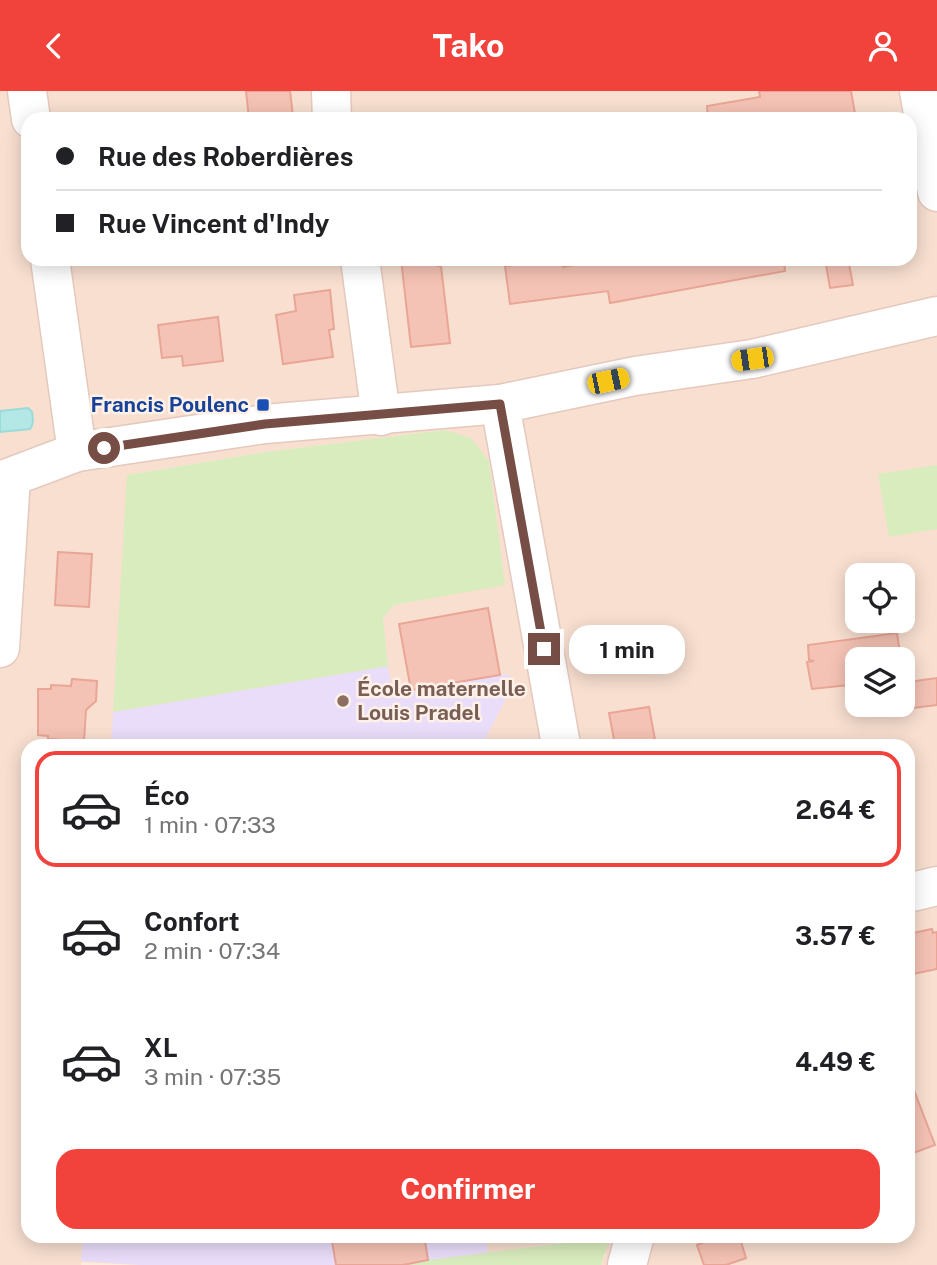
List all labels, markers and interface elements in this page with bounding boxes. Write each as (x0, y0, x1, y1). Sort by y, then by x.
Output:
icon: back (35, 27, 73, 65)
text: Tako (433, 27, 505, 64)
icon: person (864, 27, 902, 65)
text: Rue des Roberdières (98, 141, 353, 172)
text: Rue Vincent d'Indy (98, 208, 329, 239)
car (730, 346, 775, 372)
car (586, 366, 631, 396)
place label: Francis Poulenc (90, 392, 249, 417)
marker: Francis Poulenc (255, 397, 271, 413)
route start (88, 432, 120, 464)
map controls (845, 563, 915, 717)
button: locate (845, 563, 915, 633)
callout: 1 min (568, 625, 684, 673)
route end (528, 633, 560, 665)
text: 1 min (599, 636, 655, 663)
button: layers (845, 647, 915, 717)
place label: École maternelle Louis Pradel (357, 676, 526, 725)
marker: École maternelle Louis Pradel (335, 693, 351, 709)
icon: car (60, 778, 123, 841)
text: Éco (144, 780, 190, 811)
text: 2.64 € (796, 794, 876, 825)
text: 1 min · 07:33 (144, 811, 276, 838)
icon: car (60, 904, 123, 967)
text: Confort (144, 906, 240, 937)
text: 3.57 € (795, 920, 876, 951)
text: 2 min · 07:34 (144, 937, 280, 964)
icon: car (60, 1030, 123, 1093)
text: XL (144, 1032, 178, 1063)
text: 4.49 € (795, 1046, 876, 1077)
text: 3 min · 07:35 (144, 1063, 281, 1090)
button: Confirmer (56, 1149, 880, 1229)

